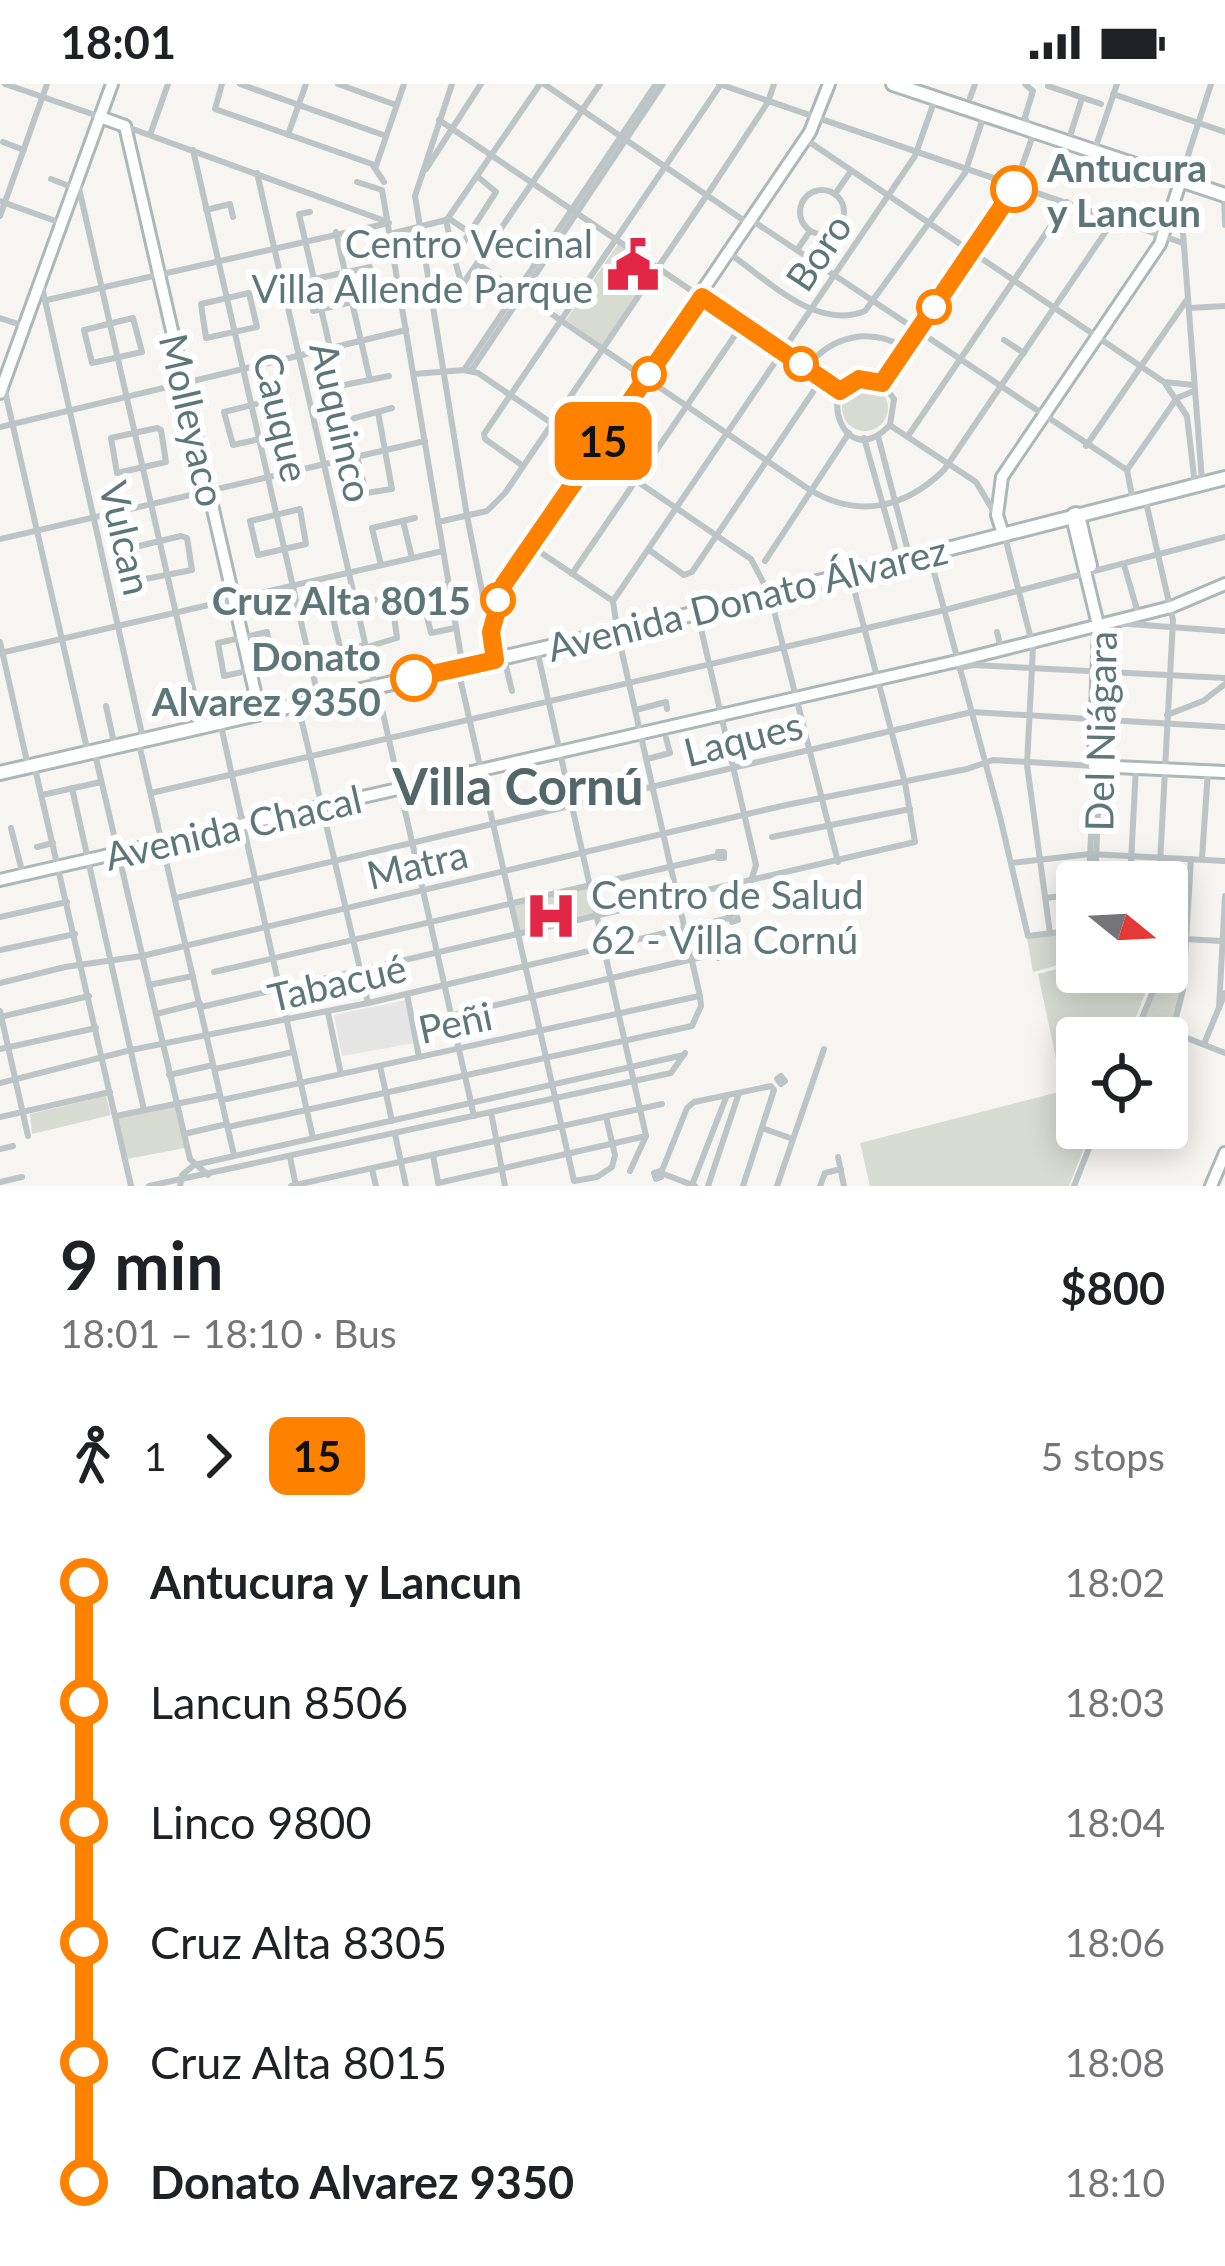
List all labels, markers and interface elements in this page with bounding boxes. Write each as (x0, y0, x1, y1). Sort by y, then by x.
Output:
text: 18:01 (60, 15, 176, 69)
place label: Antucura y Lancun (1046, 144, 1207, 235)
marker: Antucura y Lancun (992, 167, 1036, 211)
street label: Boro (776, 205, 860, 299)
place label: Centro Vecinal Villa Allende Parque (251, 220, 593, 311)
public building icon: Centro Vecinal Villa Allende Parque (604, 236, 662, 294)
unlabelled marker (918, 291, 950, 323)
street label: Molleyaco (151, 329, 235, 511)
street label: Auquinco (301, 338, 383, 506)
street label: Cauque (245, 348, 319, 486)
unlabelled marker (785, 348, 817, 380)
unlabelled marker (633, 358, 665, 390)
line badge: 15 (549, 402, 657, 480)
text: 15 (579, 416, 627, 466)
street label: Vulcan (91, 477, 161, 599)
street label: Avenida Donato Álvarez (542, 526, 952, 670)
place label: Cruz Alta 8015 (212, 577, 471, 623)
marker: Cruz Alta 8015 (482, 584, 514, 616)
street label: Del Niágara (1075, 630, 1125, 832)
place label: Donato Alvarez 9350 (151, 633, 381, 724)
marker: Donato Alvarez 9350 (392, 656, 436, 700)
street label: Laques (679, 701, 807, 775)
district label: Villa Cornú (391, 755, 644, 816)
street label: Avenida Chacal (100, 775, 366, 879)
street label: Matra (362, 830, 472, 898)
north arrow (1056, 861, 1188, 993)
map controls (1056, 861, 1188, 1149)
place label: Centro de Salud 62 - Villa Cornú (591, 871, 864, 962)
hospital icon: Centro de Salud 62 - Villa Cornú (522, 887, 580, 945)
street label: Tabacué (264, 944, 410, 1020)
street label: Peñi (414, 992, 496, 1052)
button: locate (1056, 1017, 1188, 1149)
text: 9 min (60, 1225, 224, 1304)
text: $800 (1061, 1261, 1165, 1315)
text: 18:01 – 18:10 · Bus (60, 1310, 397, 1356)
icon: walk (60, 1423, 126, 1489)
icon: forward (185, 1423, 251, 1489)
text: 15 (293, 1431, 341, 1481)
text: 1 (144, 1433, 167, 1479)
text: 5 stops (1041, 1433, 1165, 1479)
text: Antucura y Lancun (150, 1555, 522, 1609)
text: 18:02 (1065, 1559, 1165, 1605)
text: Lancun 8506 (150, 1675, 408, 1729)
text: 18:03 (1065, 1679, 1165, 1725)
text: Linco 9800 (150, 1795, 372, 1849)
text: 18:04 (1065, 1799, 1165, 1845)
text: Cruz Alta 8305 (150, 1915, 447, 1969)
text: 18:06 (1065, 1919, 1165, 1965)
text: Cruz Alta 8015 (150, 2035, 447, 2089)
text: 18:08 (1065, 2039, 1165, 2085)
text: Donato Alvarez 9350 (150, 2155, 574, 2209)
text: 18:10 (1065, 2159, 1165, 2205)

